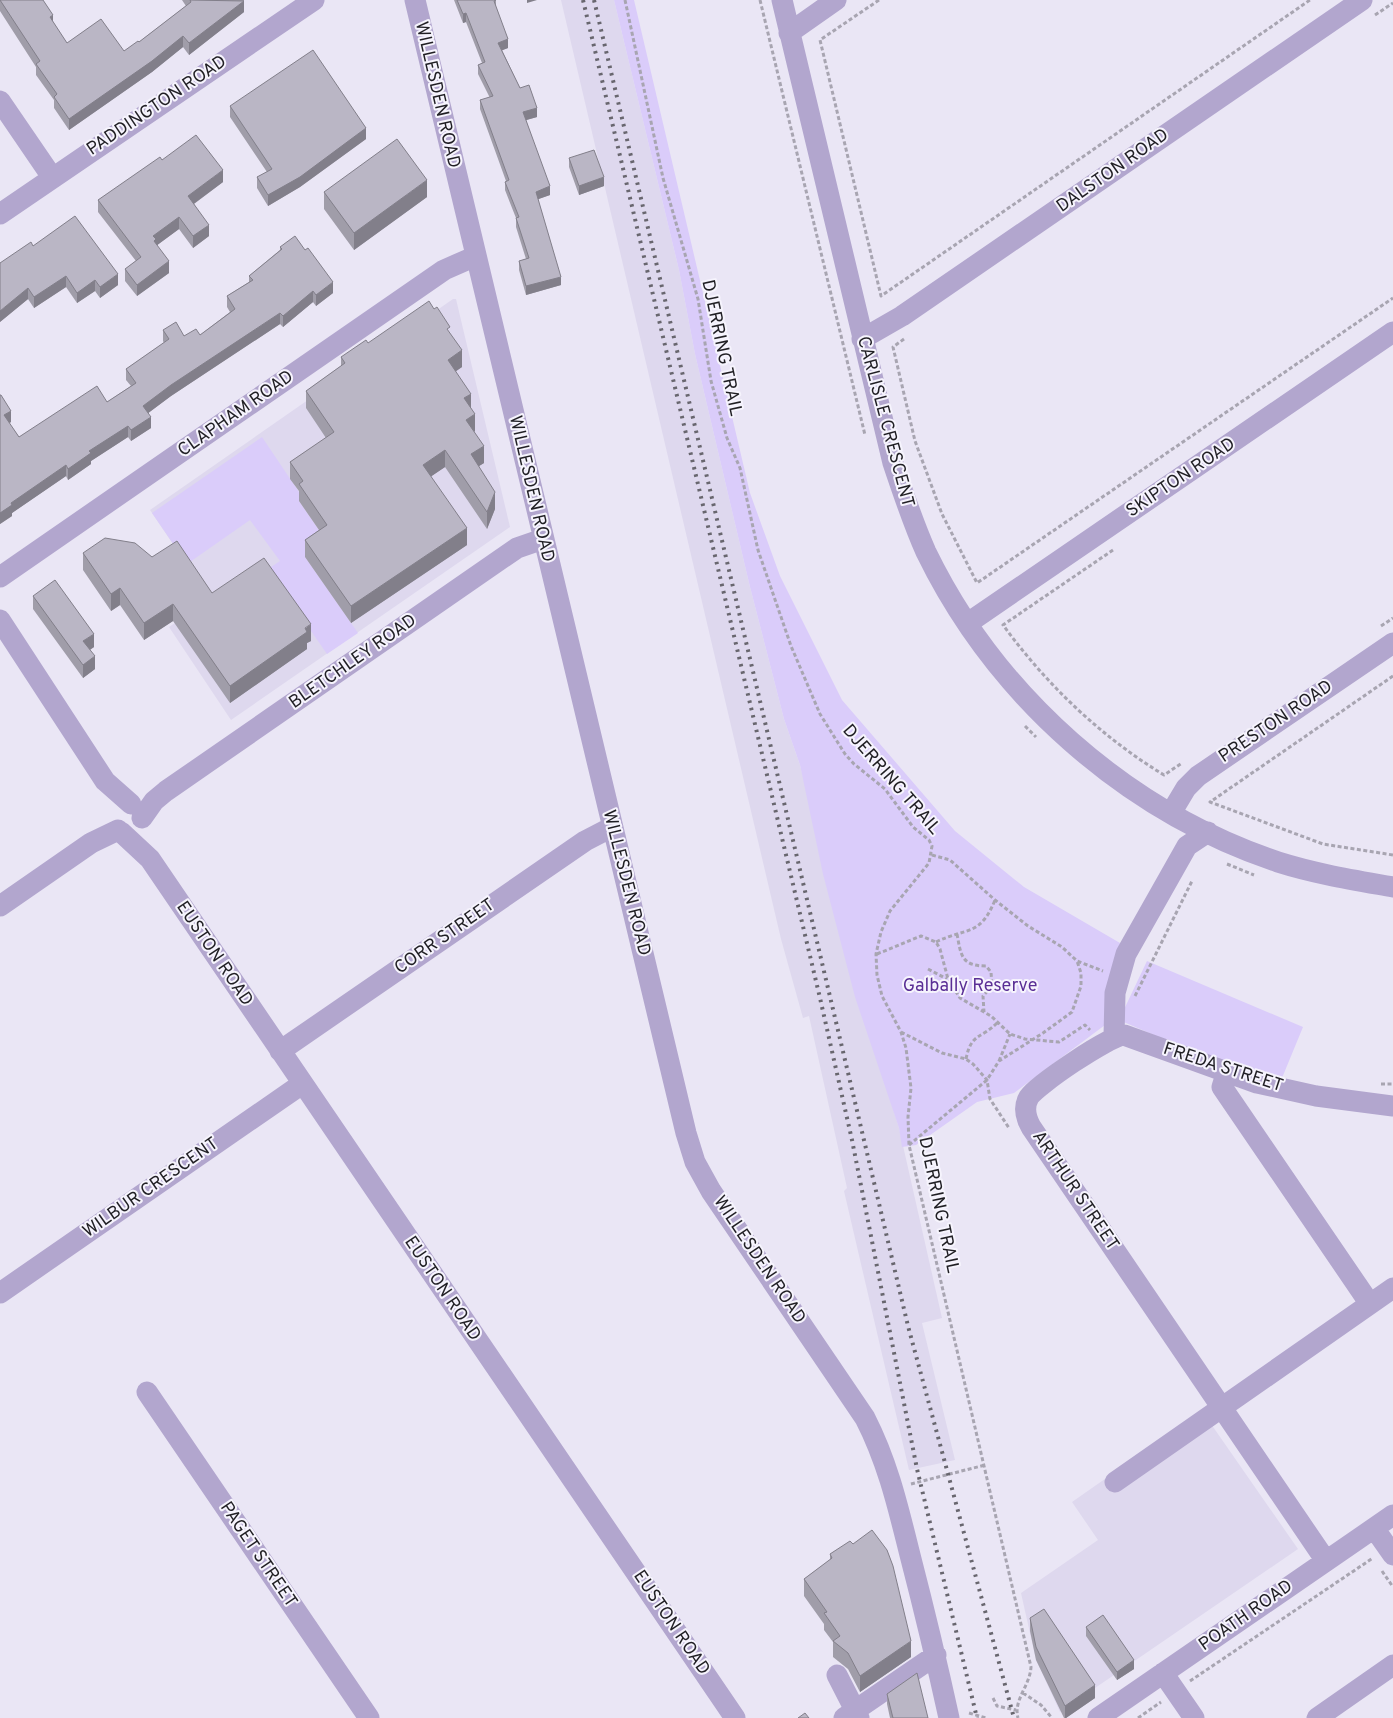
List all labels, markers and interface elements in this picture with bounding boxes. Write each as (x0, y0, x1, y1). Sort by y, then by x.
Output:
street label: WILLESDEN ROAD (409, 19, 465, 171)
street label: PADDINGTON ROAD (83, 51, 231, 161)
street label: DALSTON ROAD (1052, 124, 1174, 218)
street label: DJERRING TRAIL (695, 278, 747, 418)
street label: CARLISLE CRESCENT (851, 334, 919, 510)
street label: CLAPHAM ROAD (174, 365, 298, 463)
street label: WILLESDEN ROAD (503, 413, 559, 565)
street label: SKIPTON ROAD (1122, 433, 1240, 523)
street label: BLETCHLEY ROAD (285, 609, 421, 715)
street label: PRESTON ROAD (1215, 675, 1337, 769)
street label: DJERRING TRAIL (837, 720, 945, 840)
street label: WILLESDEN ROAD (597, 808, 655, 958)
street label: CORR STREET (390, 894, 500, 980)
street label: EUSTON ROAD (170, 897, 258, 1011)
park label: Galbally Reserve (903, 975, 1037, 998)
street label: FREDA STREET (1160, 1038, 1286, 1098)
street label: ARTHUR STREET (1026, 1127, 1124, 1255)
street label: WILBUR CRESCENT (79, 1133, 223, 1243)
street label: DJERRING TRAIL (912, 1135, 964, 1275)
street label: WILLESDEN ROAD (708, 1191, 810, 1329)
street label: EUSTON ROAD (398, 1232, 486, 1346)
street label: PAGET STREET (214, 1498, 302, 1612)
street label: EUSTON ROAD (627, 1566, 715, 1680)
street label: POATH ROAD (1195, 1575, 1297, 1657)

